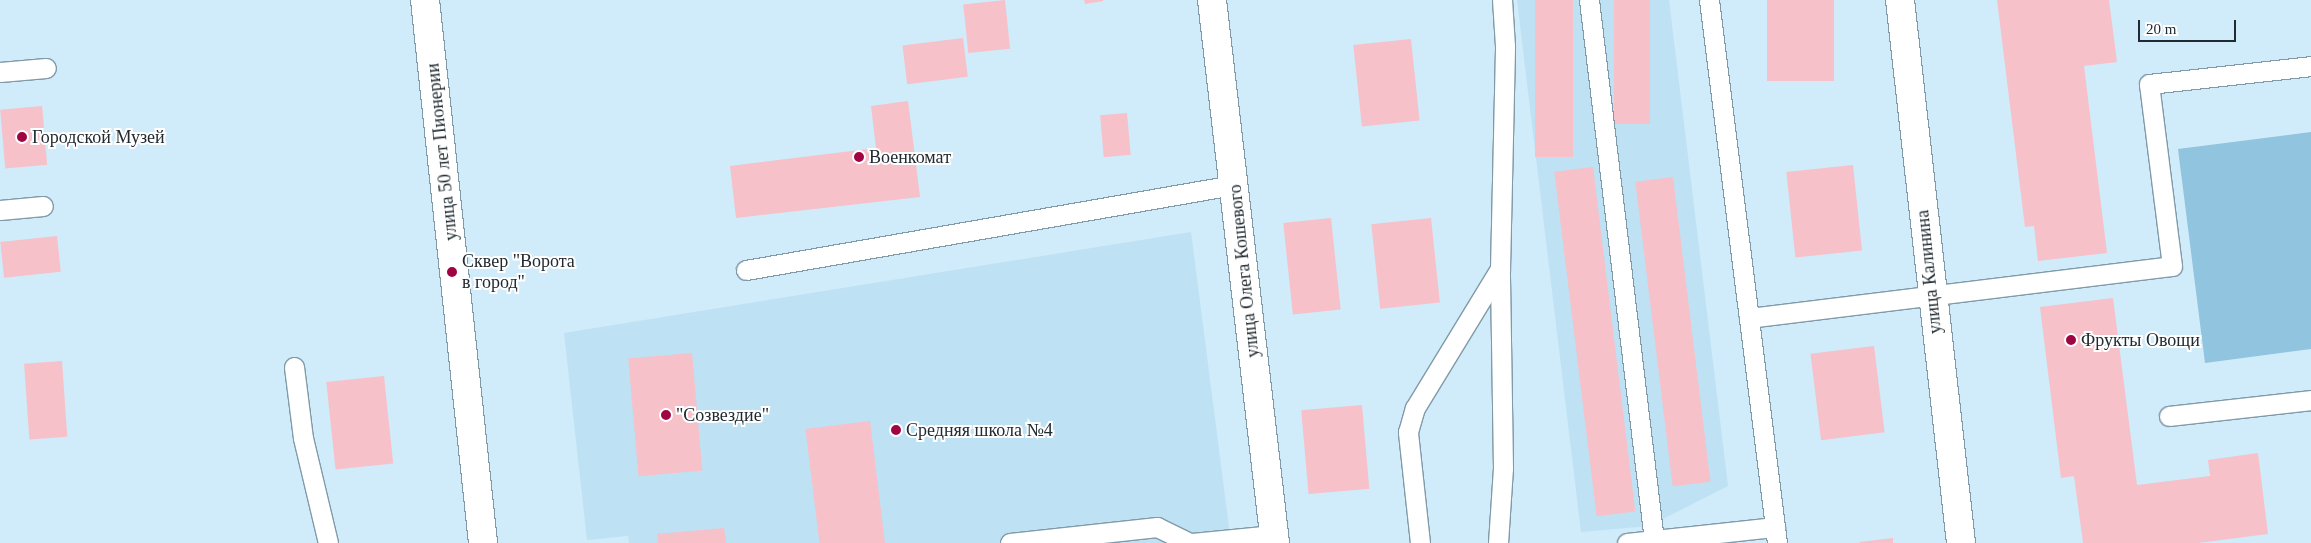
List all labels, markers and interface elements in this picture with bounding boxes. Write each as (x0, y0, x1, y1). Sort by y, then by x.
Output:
scale bar (2141, 10, 2238, 42)
text: 20 m (2146, 21, 2176, 37)
street label: улица 50 лет Пионерии (422, 62, 462, 242)
place label: Городской Музей (32, 126, 165, 148)
marker: Городской Музей (16, 131, 28, 143)
place label: Военкомат (869, 146, 951, 168)
marker: Военкомат (853, 151, 865, 163)
street label: улица Олега Кошевого (1224, 183, 1264, 359)
street label: улица Калинина (1912, 209, 1946, 335)
place label: Сквер "Ворота в город" (462, 251, 575, 294)
marker: Сквер "Ворота в город" (446, 266, 458, 278)
place label: Фрукты Овощи (2081, 329, 2200, 351)
marker: Фрукты Овощи (2065, 334, 2077, 346)
place label: "Созвездие" (676, 404, 769, 426)
marker: "Созвездие" (660, 409, 672, 421)
place label: Средняя школа №4 (906, 419, 1053, 441)
marker: Средняя школа №4 (890, 424, 902, 436)

